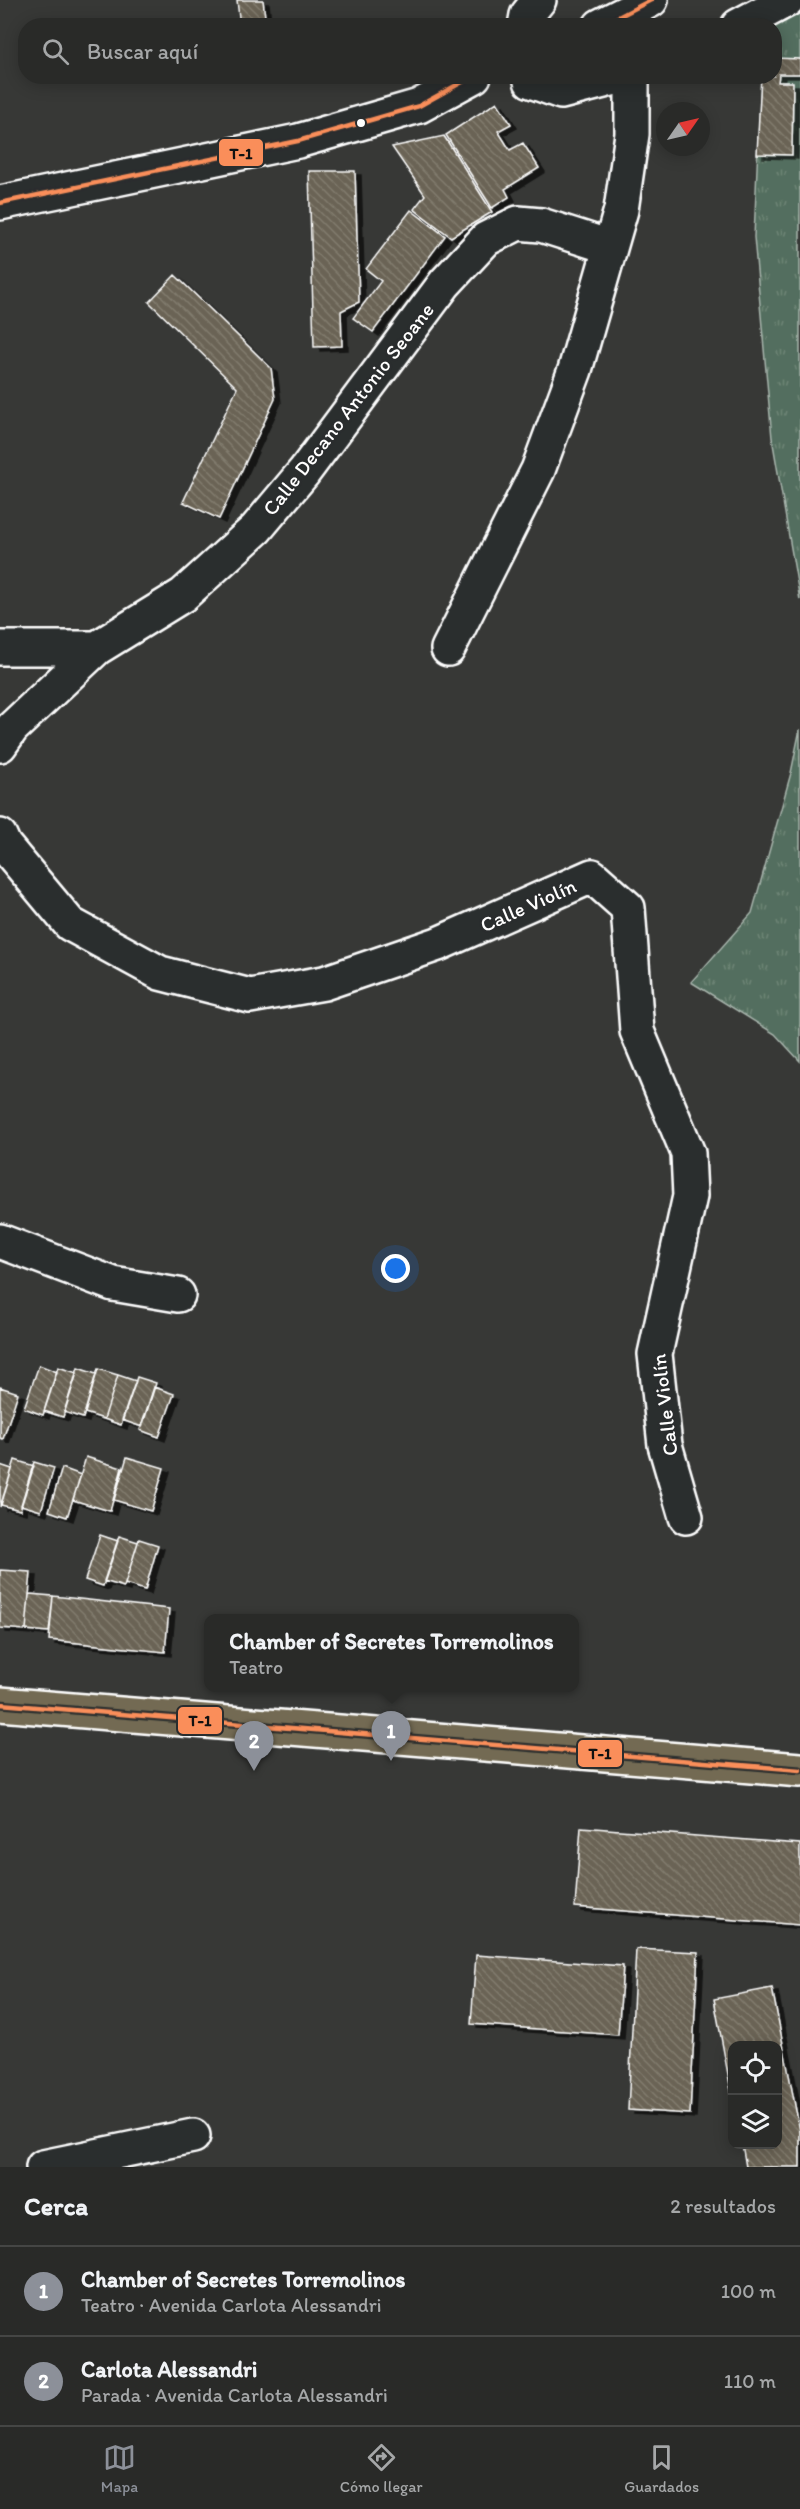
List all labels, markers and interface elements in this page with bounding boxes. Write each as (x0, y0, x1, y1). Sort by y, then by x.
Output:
search box (18, 18, 782, 84)
icon: search (39, 35, 72, 68)
text: Buscar aquí (87, 38, 198, 65)
north arrow (656, 102, 710, 156)
unlabelled marker (355, 117, 367, 129)
line badge: T-1 (218, 138, 264, 167)
text: T-1 (229, 144, 253, 163)
street label: Calle Decano Antonio Seoane (257, 298, 439, 520)
street label: Calle Violín (476, 873, 580, 937)
your location (381, 1254, 410, 1283)
street label: Calle Violín (645, 1352, 683, 1457)
popup (204, 1614, 579, 1692)
text: Chamber of Secretes Torremolinos (229, 1628, 554, 1655)
text: Teatro (229, 1655, 283, 1679)
line badge: T-1 (177, 1706, 223, 1735)
text: T-1 (188, 1711, 212, 1730)
pin: 1 (372, 1712, 410, 1761)
pin: 2 (234, 1722, 274, 1771)
line badge: T-1 (577, 1739, 623, 1768)
text: T-1 (588, 1744, 612, 1763)
map controls (728, 2041, 782, 2149)
button: locate (728, 2041, 782, 2095)
button: layers (728, 2095, 782, 2149)
text: Cerca (24, 2190, 88, 2222)
text: 2 resultados (670, 2194, 776, 2218)
text: Chamber of Secretes Torremolinos (81, 2266, 406, 2293)
text: 1 (39, 2279, 48, 2303)
text: 100 m (721, 2279, 776, 2303)
text: Teatro · Avenida Carlota Alessandri (81, 2293, 382, 2317)
text: Carlota Alessandri (81, 2356, 257, 2383)
text: 2 (38, 2369, 49, 2393)
text: 110 m (724, 2369, 776, 2393)
text: Parada · Avenida Carlota Alessandri (81, 2383, 388, 2407)
tab: Mapa (101, 2441, 138, 2496)
tab: Cómo llegar (340, 2441, 423, 2496)
tab: Guardados (624, 2441, 699, 2496)

